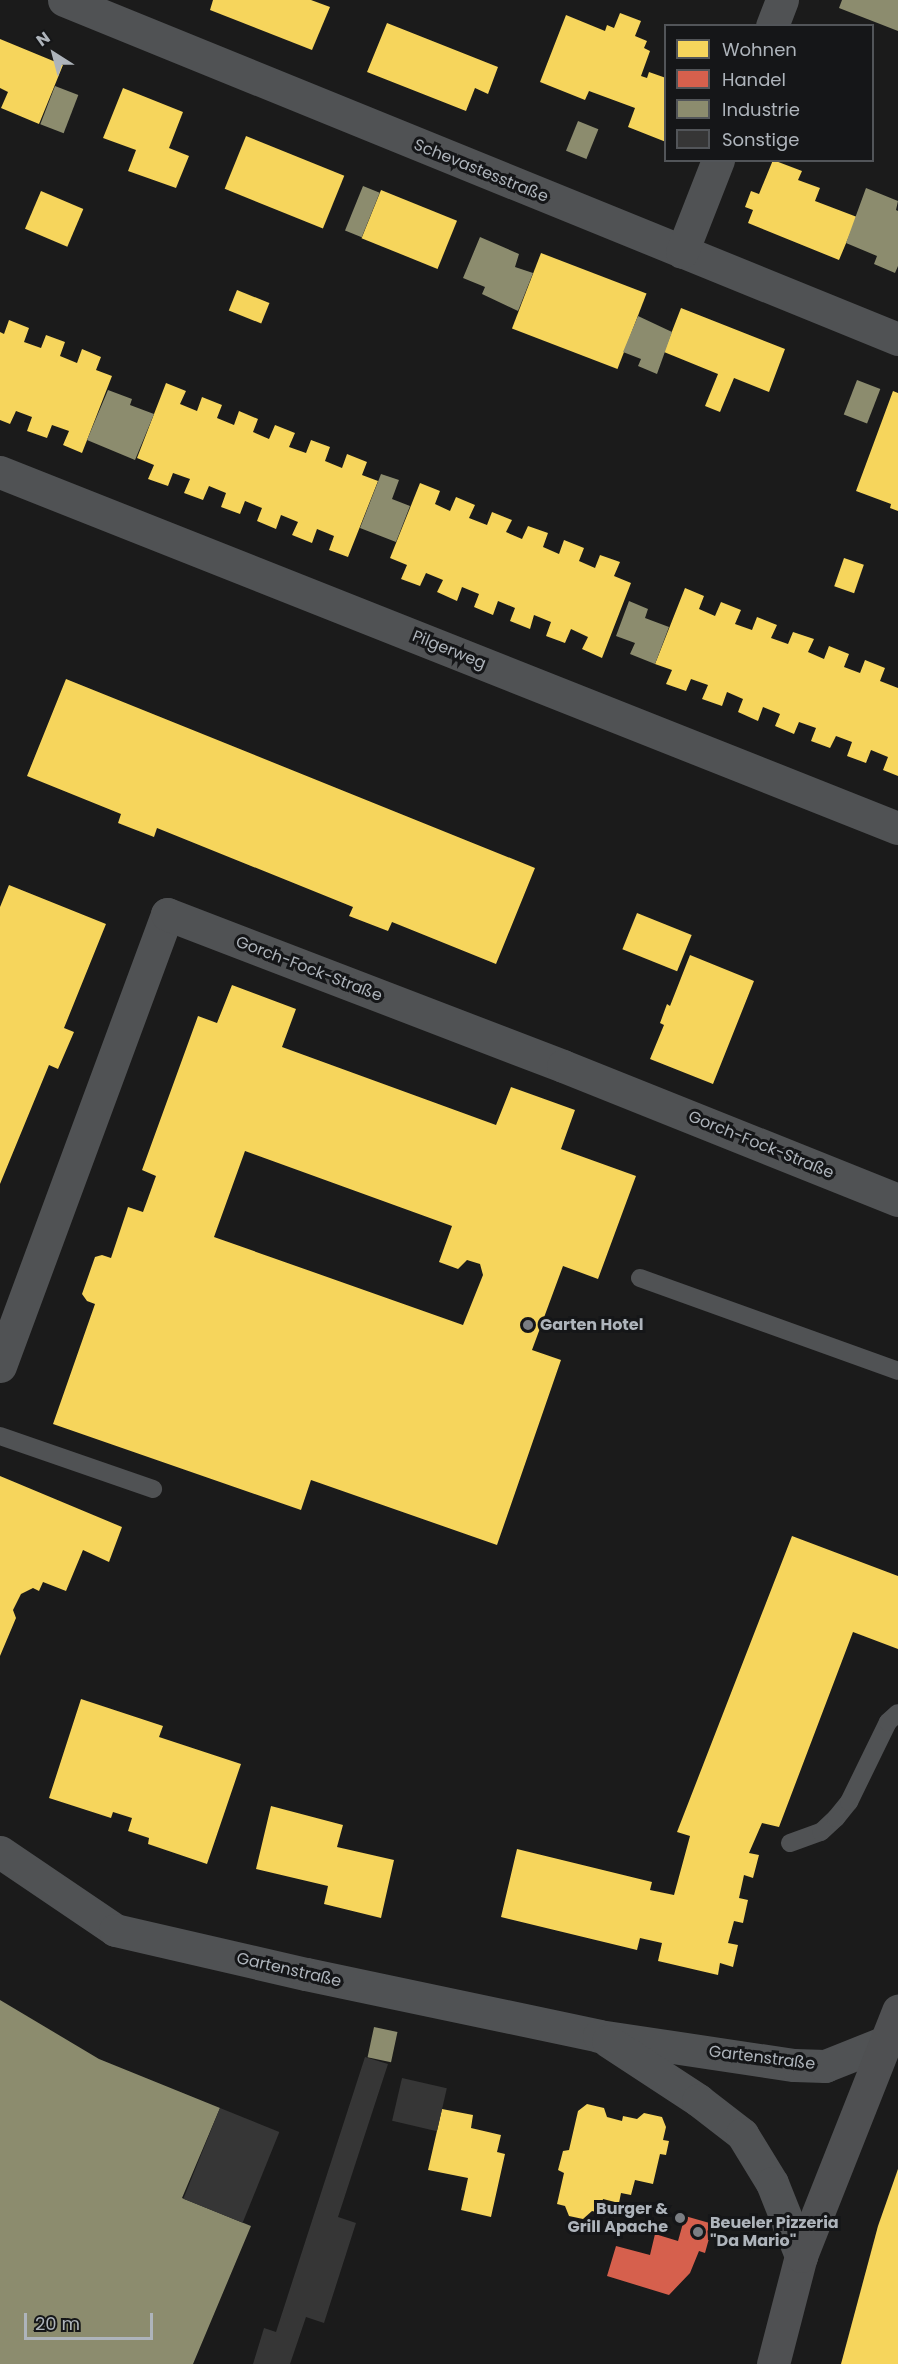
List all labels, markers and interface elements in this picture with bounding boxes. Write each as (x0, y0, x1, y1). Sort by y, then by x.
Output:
north arrow (24, 24, 84, 84)
legend (664, 24, 874, 162)
text: N (31, 26, 55, 52)
text: Wohnen (722, 37, 797, 62)
text: Handel (722, 67, 786, 92)
text: Industrie (722, 97, 800, 122)
text: Sonstige (722, 127, 799, 152)
street label: Schevastesstraße (411, 135, 551, 207)
street label: Pilgerweg (409, 627, 489, 673)
street label: Gorch-Fock-Straße (233, 932, 385, 1006)
street label: Gorch-Fock-Straße (685, 1107, 837, 1183)
place label: Garten Hotel (540, 1315, 643, 1335)
marker: Garten Hotel (521, 1318, 535, 1332)
street label: Gartenstraße (235, 1949, 343, 1991)
street label: Gartenstraße (708, 2042, 816, 2074)
place label: Burger & Grill Apache (568, 2199, 668, 2237)
marker: Burger & Grill Apache (673, 2211, 687, 2225)
place label: Beueler Pizzeria "Da Mario" (710, 2213, 839, 2251)
marker: Beueler Pizzeria "Da Mario" (691, 2225, 705, 2239)
scale bar (27, 2301, 156, 2339)
text: 20 m (35, 2311, 80, 2336)

